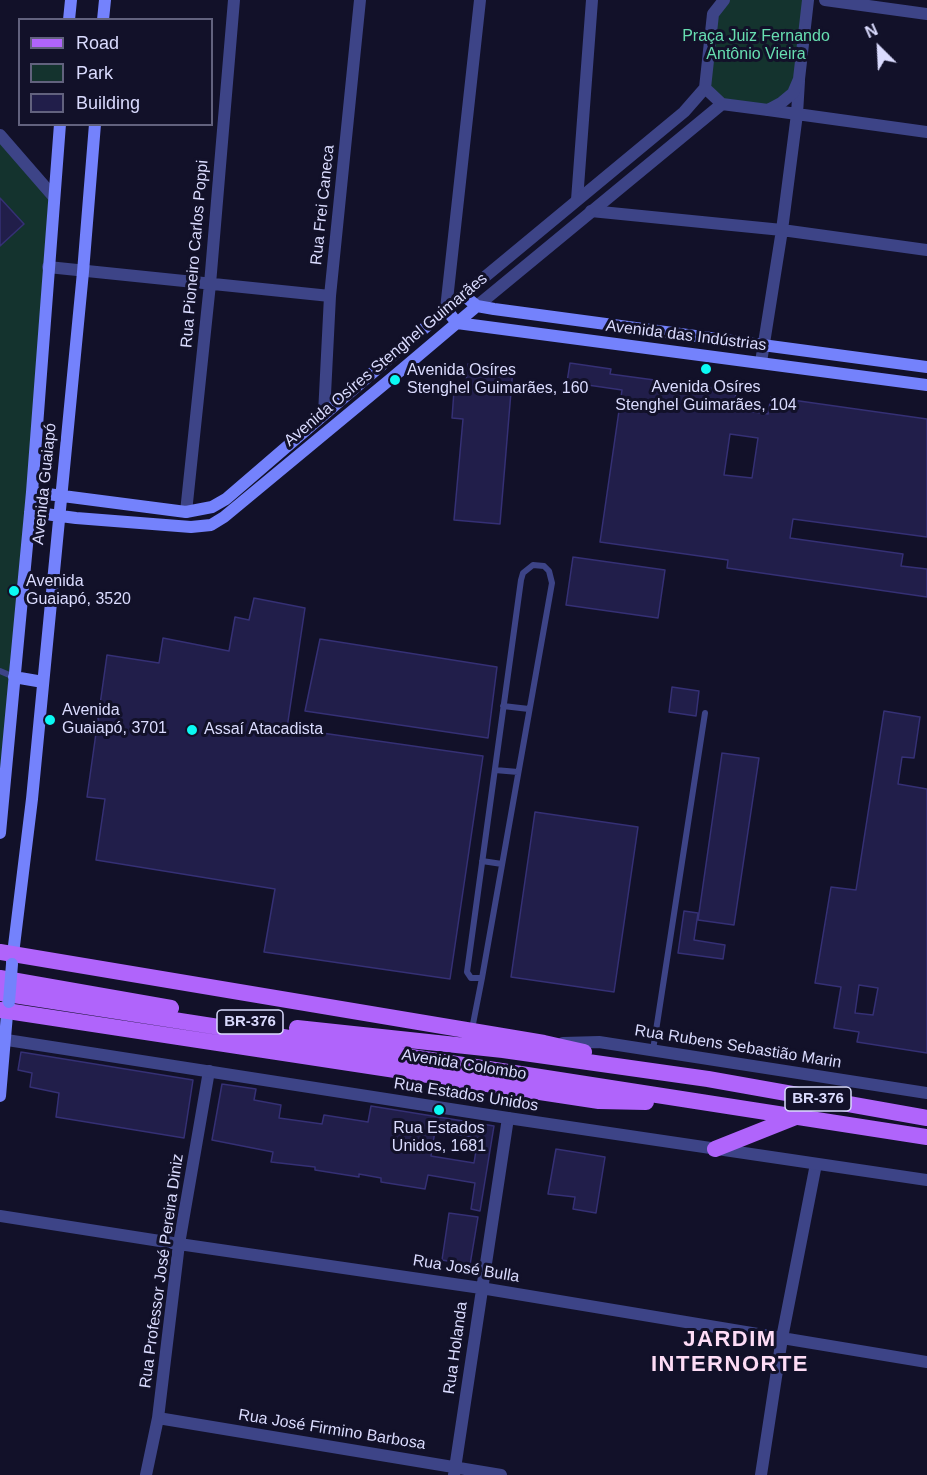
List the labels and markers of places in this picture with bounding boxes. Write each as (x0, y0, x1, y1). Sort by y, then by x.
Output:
place label: Avenida Osíres Stenghel Guimarães, 160 (407, 361, 588, 399)
marker: Avenida Osíres Stenghel Guimarães, 104 (699, 362, 713, 376)
marker: Avenida Osíres Stenghel Guimarães, 160 (388, 373, 402, 387)
place label: Avenida Osíres Stenghel Guimarães, 104 (615, 378, 797, 416)
place label: Avenida Guaiapó, 3520 (26, 572, 131, 610)
marker: Avenida Guaiapó, 3520 (7, 584, 21, 598)
place label: Avenida Guaiapó, 3701 (62, 701, 167, 739)
marker: Avenida Guaiapó, 3701 (43, 713, 57, 727)
place label: Assaí Atacadista (204, 720, 323, 740)
marker: Assaí Atacadista (185, 723, 199, 737)
marker: Rua Estados Unidos, 1681 (432, 1103, 446, 1117)
place label: Rua Estados Unidos, 1681 (392, 1119, 486, 1157)

